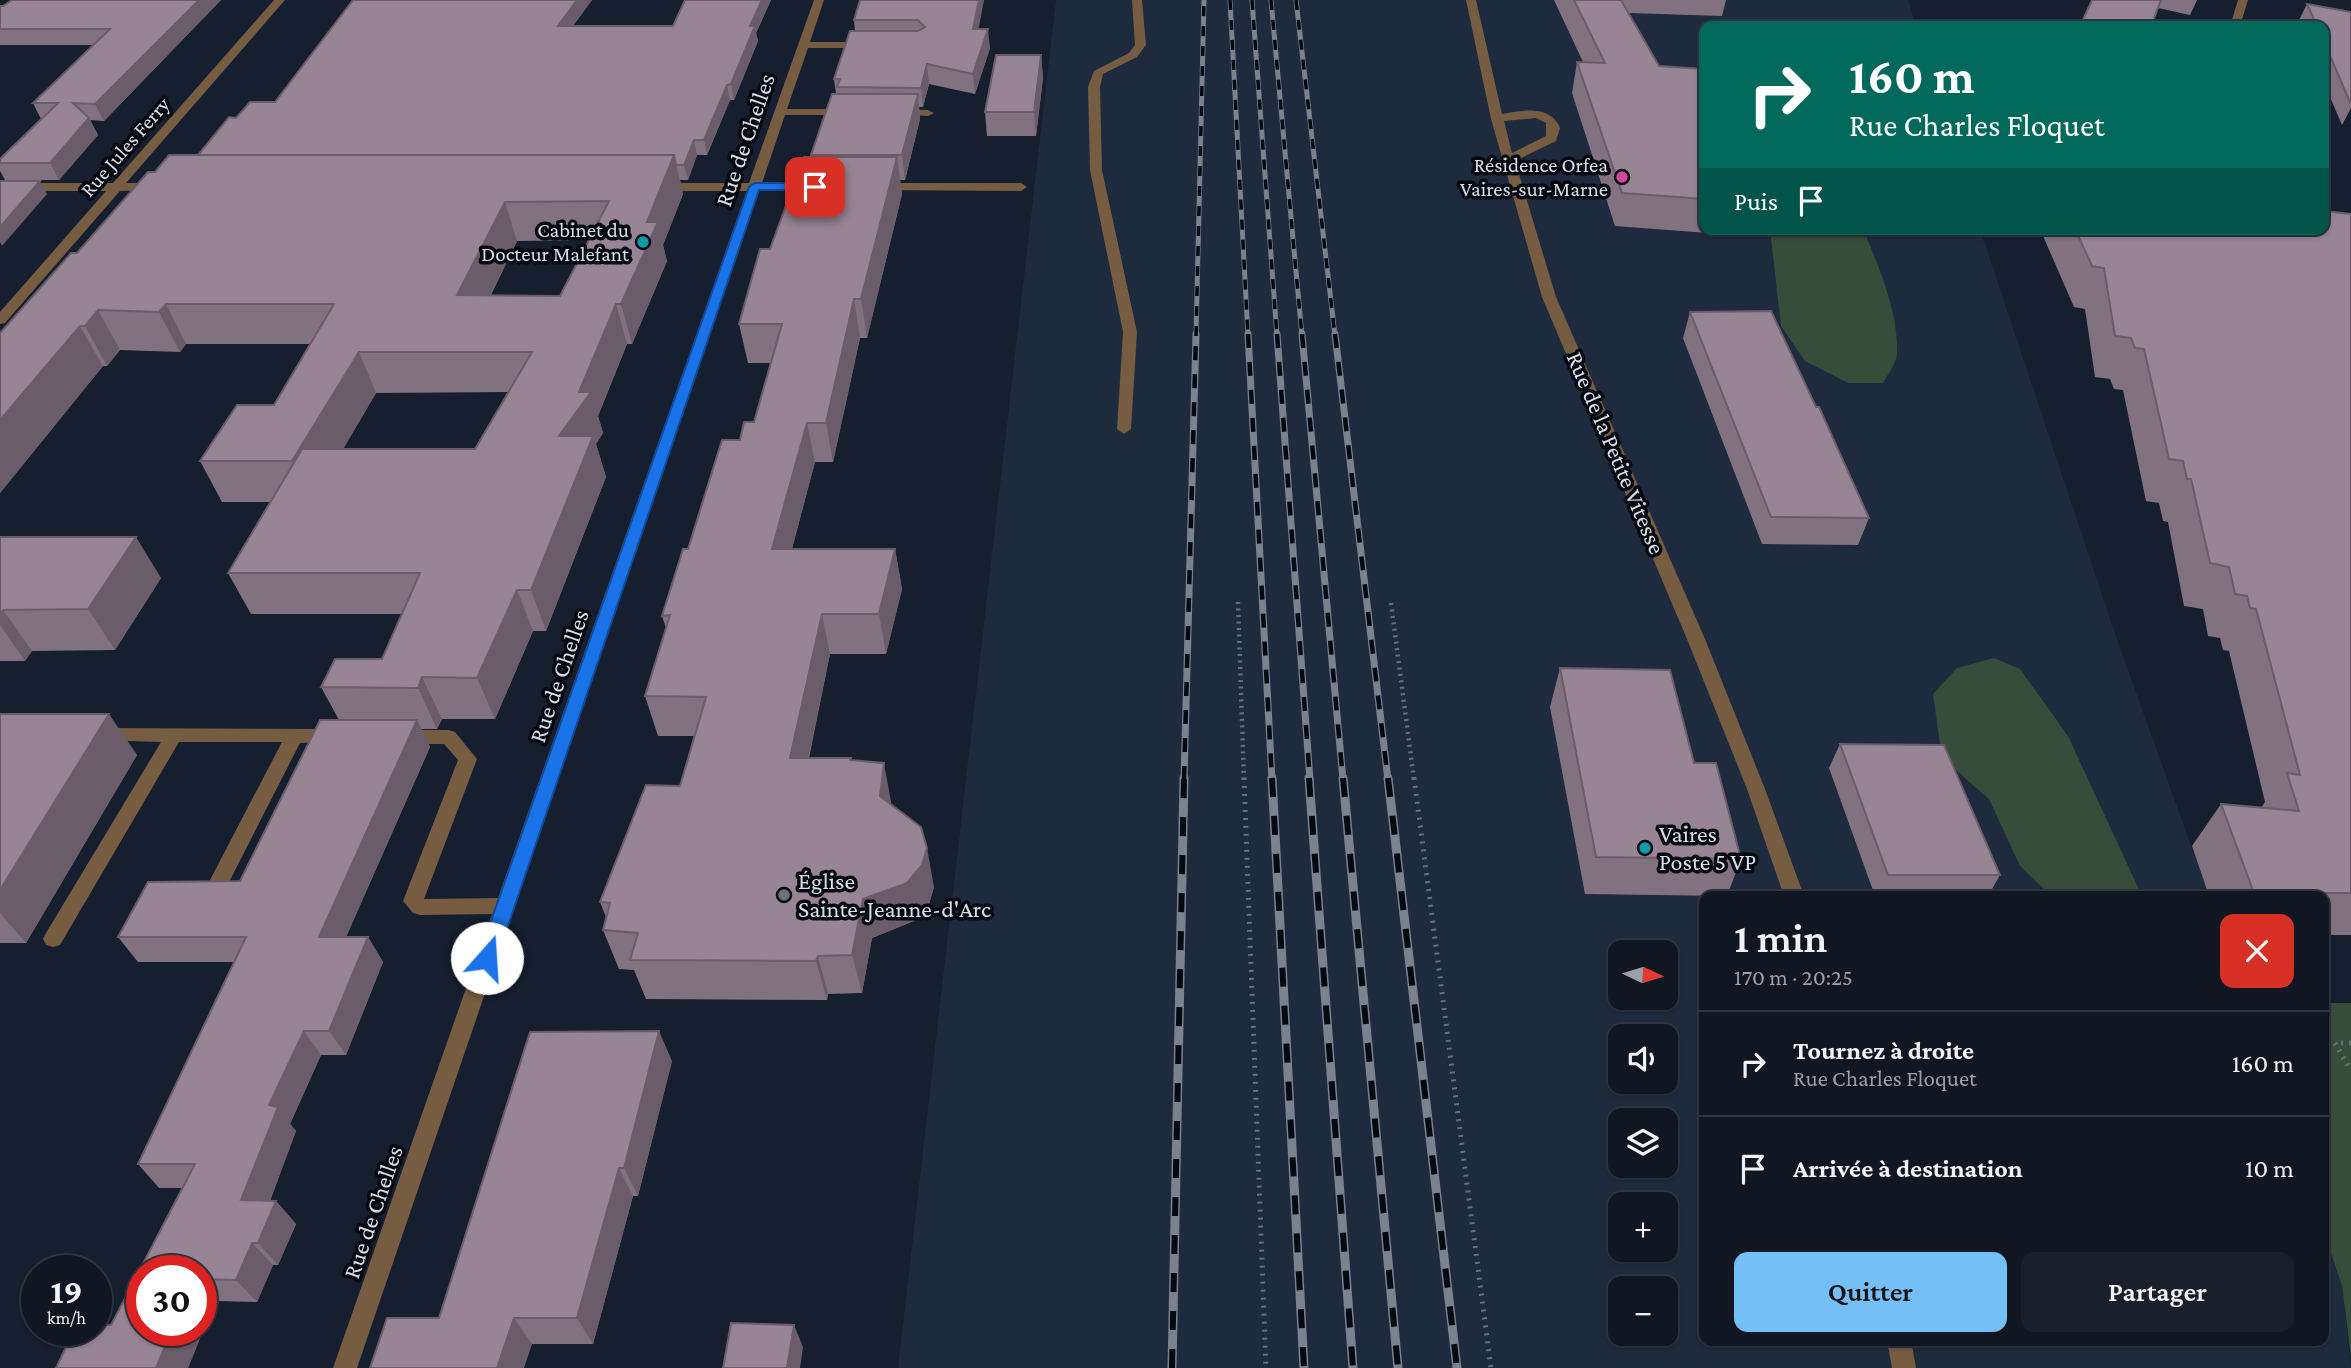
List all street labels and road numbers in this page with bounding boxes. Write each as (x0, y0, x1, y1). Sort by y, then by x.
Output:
street label: Rue de Chelles (709, 70, 780, 210)
street label: Rue Jules Ferry (75, 92, 175, 202)
street label: Rue de la Petite Vitesse (1562, 348, 1671, 558)
street label: Rue de Chelles (523, 606, 594, 746)
street label: Rue de Chelles (337, 1142, 408, 1282)

